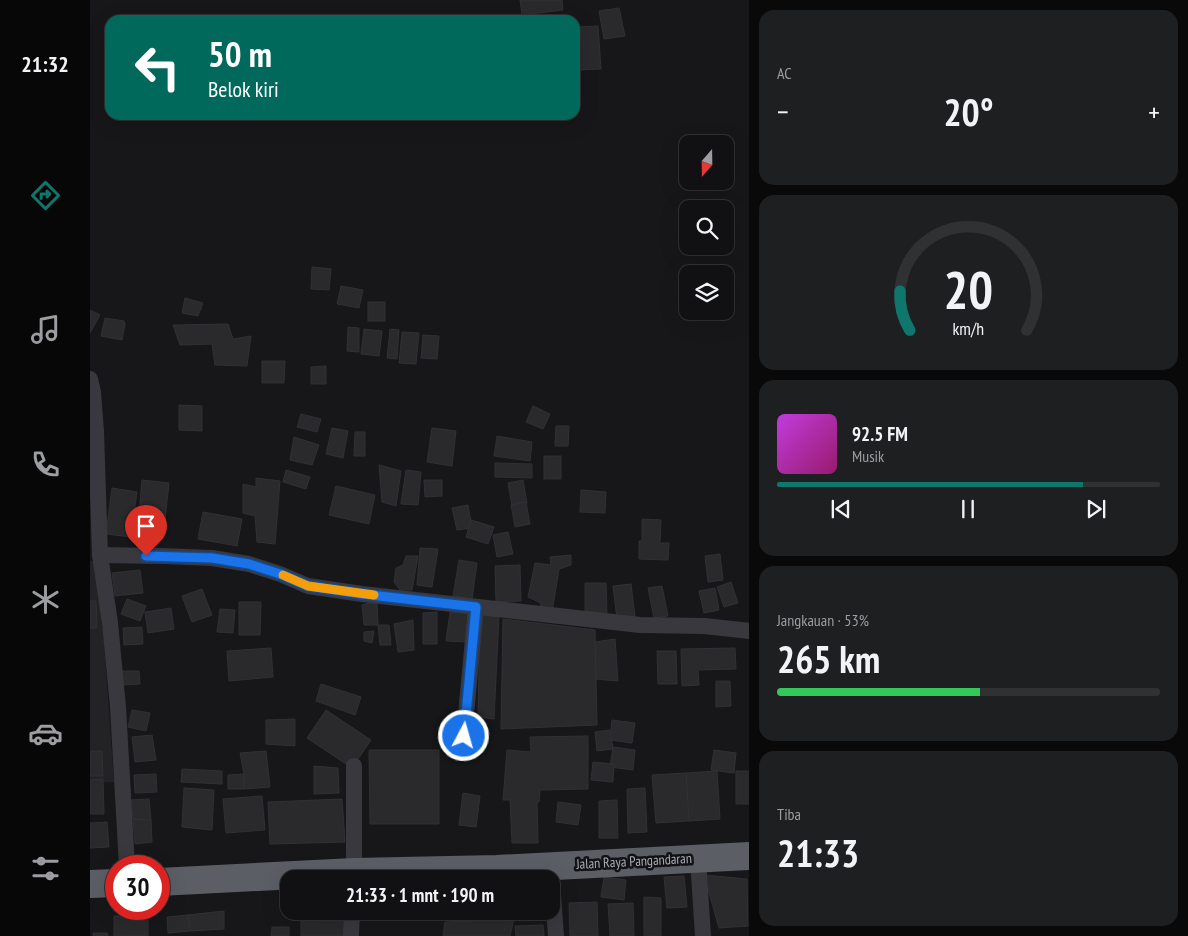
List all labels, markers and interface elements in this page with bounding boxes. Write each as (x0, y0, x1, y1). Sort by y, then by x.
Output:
text: 50 m (208, 31, 272, 77)
icon: left (125, 35, 190, 100)
text: 21:32 (21, 50, 69, 78)
text: AC (777, 63, 792, 83)
text: Belok kiri (208, 75, 279, 103)
text: 20° (943, 87, 994, 136)
text: − (777, 93, 789, 130)
text: + (1148, 93, 1160, 130)
north arrow (679, 135, 734, 190)
map controls (679, 135, 734, 320)
icon: directions (28, 178, 63, 213)
button: search (679, 200, 734, 255)
text: 20 (944, 256, 993, 323)
button: layers (679, 265, 734, 320)
icon: music (28, 312, 63, 347)
text: km/h (953, 317, 984, 340)
text: 92.5 FM (852, 422, 908, 446)
text: Musik (852, 446, 884, 466)
icon: phone (28, 447, 63, 482)
icon: previous (827, 495, 855, 523)
icon: pause (954, 495, 982, 523)
icon: next (1082, 495, 1110, 523)
pin (125, 505, 167, 556)
icon: arrive (132, 512, 160, 540)
icon: climate (28, 582, 63, 617)
text: Jangkauan · 53% (777, 610, 869, 630)
text: 265 km (777, 634, 880, 683)
position arrow (437, 709, 489, 761)
icon: car (28, 716, 63, 751)
text: Tiba (777, 804, 801, 824)
text: 21:33 (777, 828, 859, 877)
street label: Jalan Raya Pangandaran (575, 849, 692, 873)
icon: filters (28, 851, 63, 886)
speed limit sign: 30 (105, 855, 170, 920)
text: 21:33 · 1 mnt · 190 m (346, 883, 494, 907)

